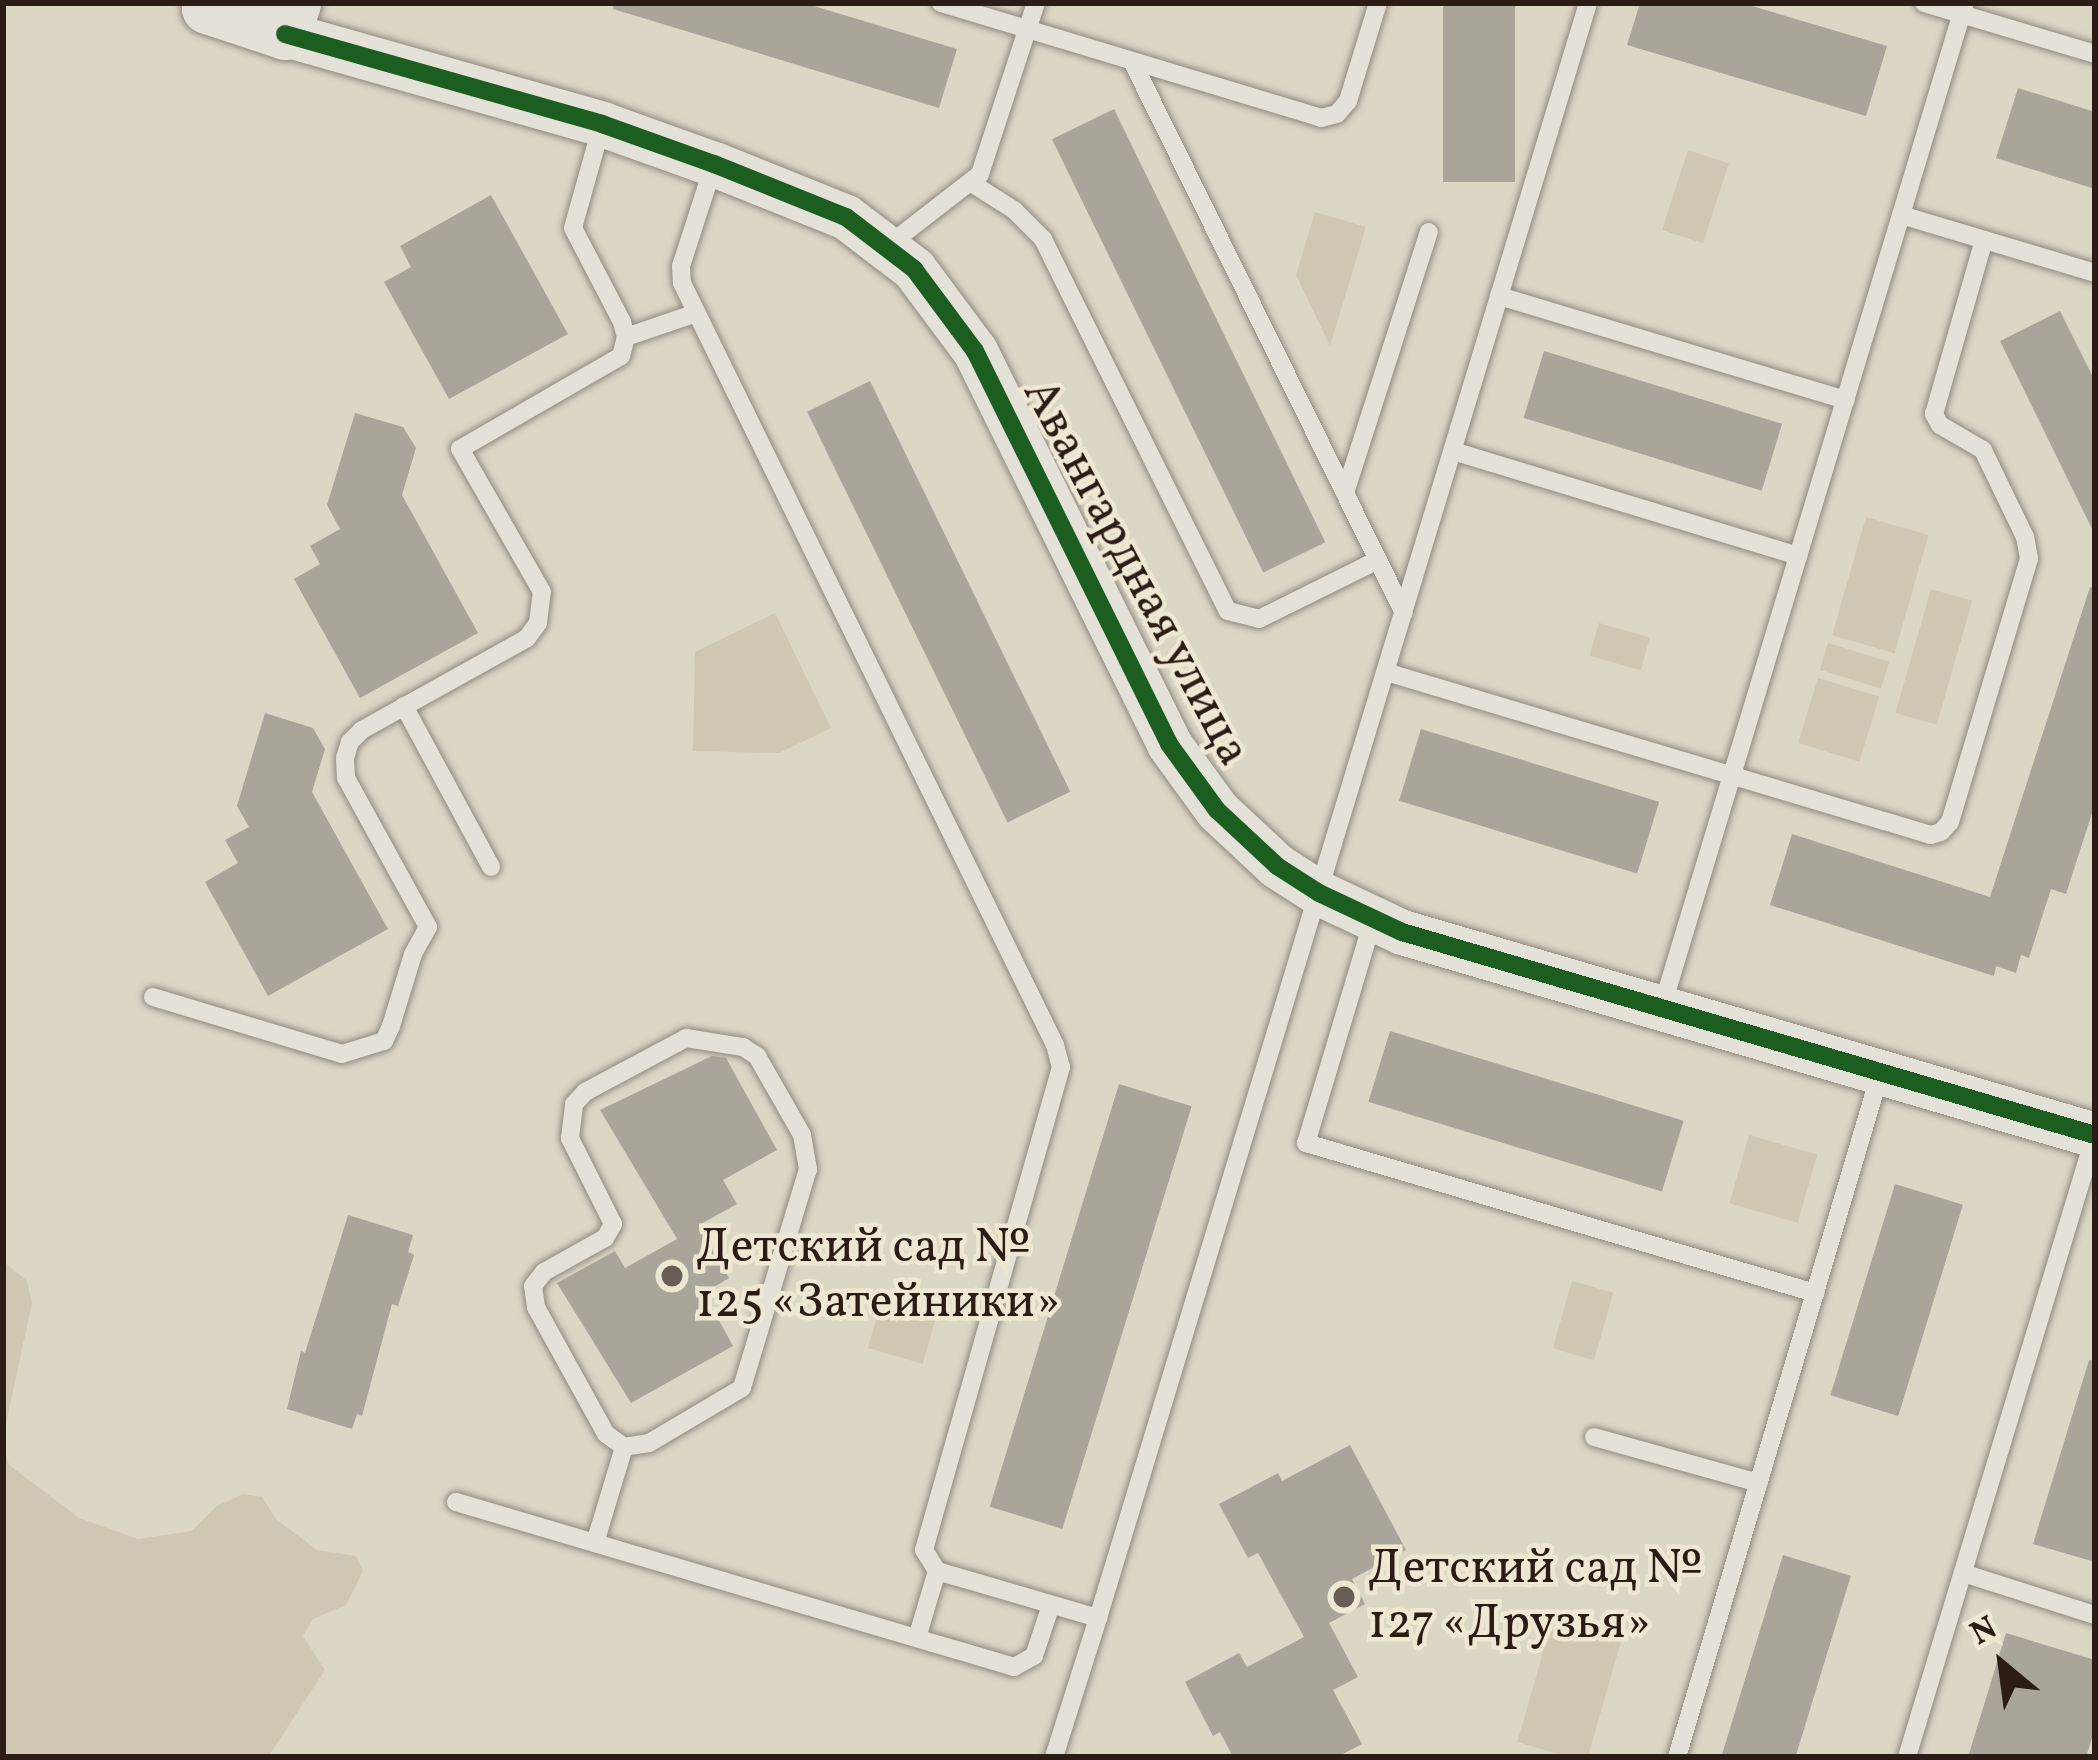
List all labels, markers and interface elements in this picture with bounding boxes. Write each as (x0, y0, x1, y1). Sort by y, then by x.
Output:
street label: Авангардная улица (1008, 369, 1262, 777)
place label: Детский сад № 125 «Затейники» (696, 1219, 1061, 1332)
marker: Детский сад № 125 «Затейники» (659, 1263, 685, 1289)
place label: Детский сад № 127 «Друзья» (1368, 1540, 1703, 1653)
marker: Детский сад № 127 «Друзья» (1331, 1584, 1357, 1610)
north arrow (1942, 1604, 2062, 1724)
text: N (1963, 1607, 2006, 1658)

